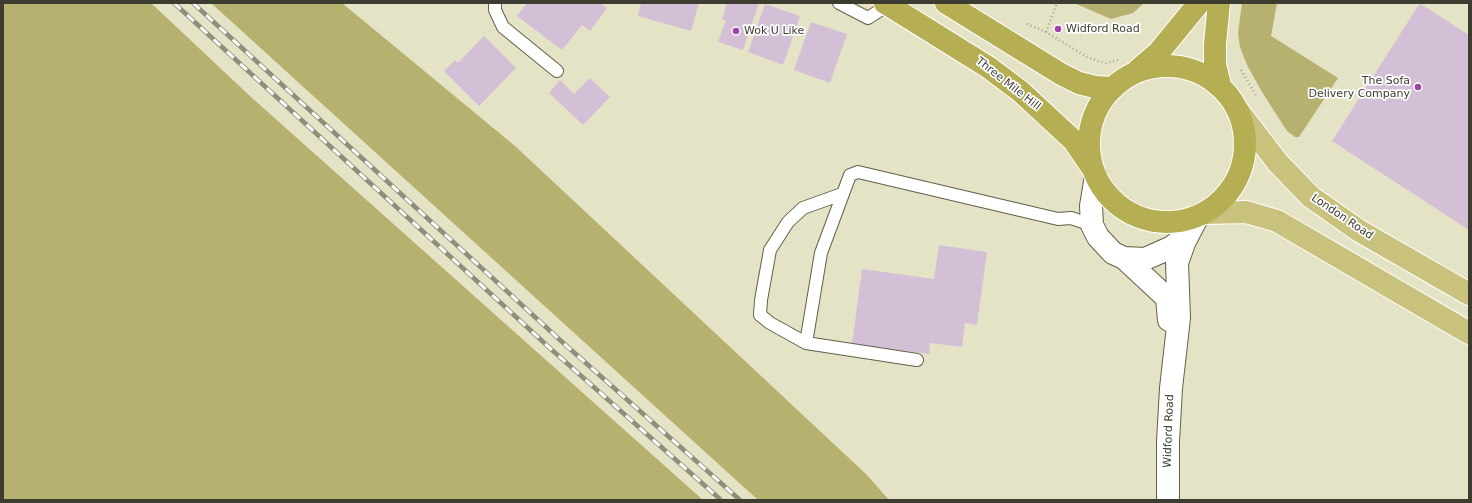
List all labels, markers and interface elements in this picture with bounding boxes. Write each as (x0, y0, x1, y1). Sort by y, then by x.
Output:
place label: Widford Road (1066, 22, 1140, 36)
place label: Wok U Like (744, 24, 804, 38)
marker: Widford Road (1053, 24, 1063, 34)
marker: Wok U Like (731, 26, 741, 36)
street label: Three Mile Hill (973, 55, 1043, 113)
place label: The Sofa Delivery Company (1309, 74, 1410, 100)
marker: The Sofa Delivery Company (1413, 82, 1423, 92)
street label: London Road (1309, 192, 1375, 242)
street label: Widford Road (1161, 394, 1177, 468)

